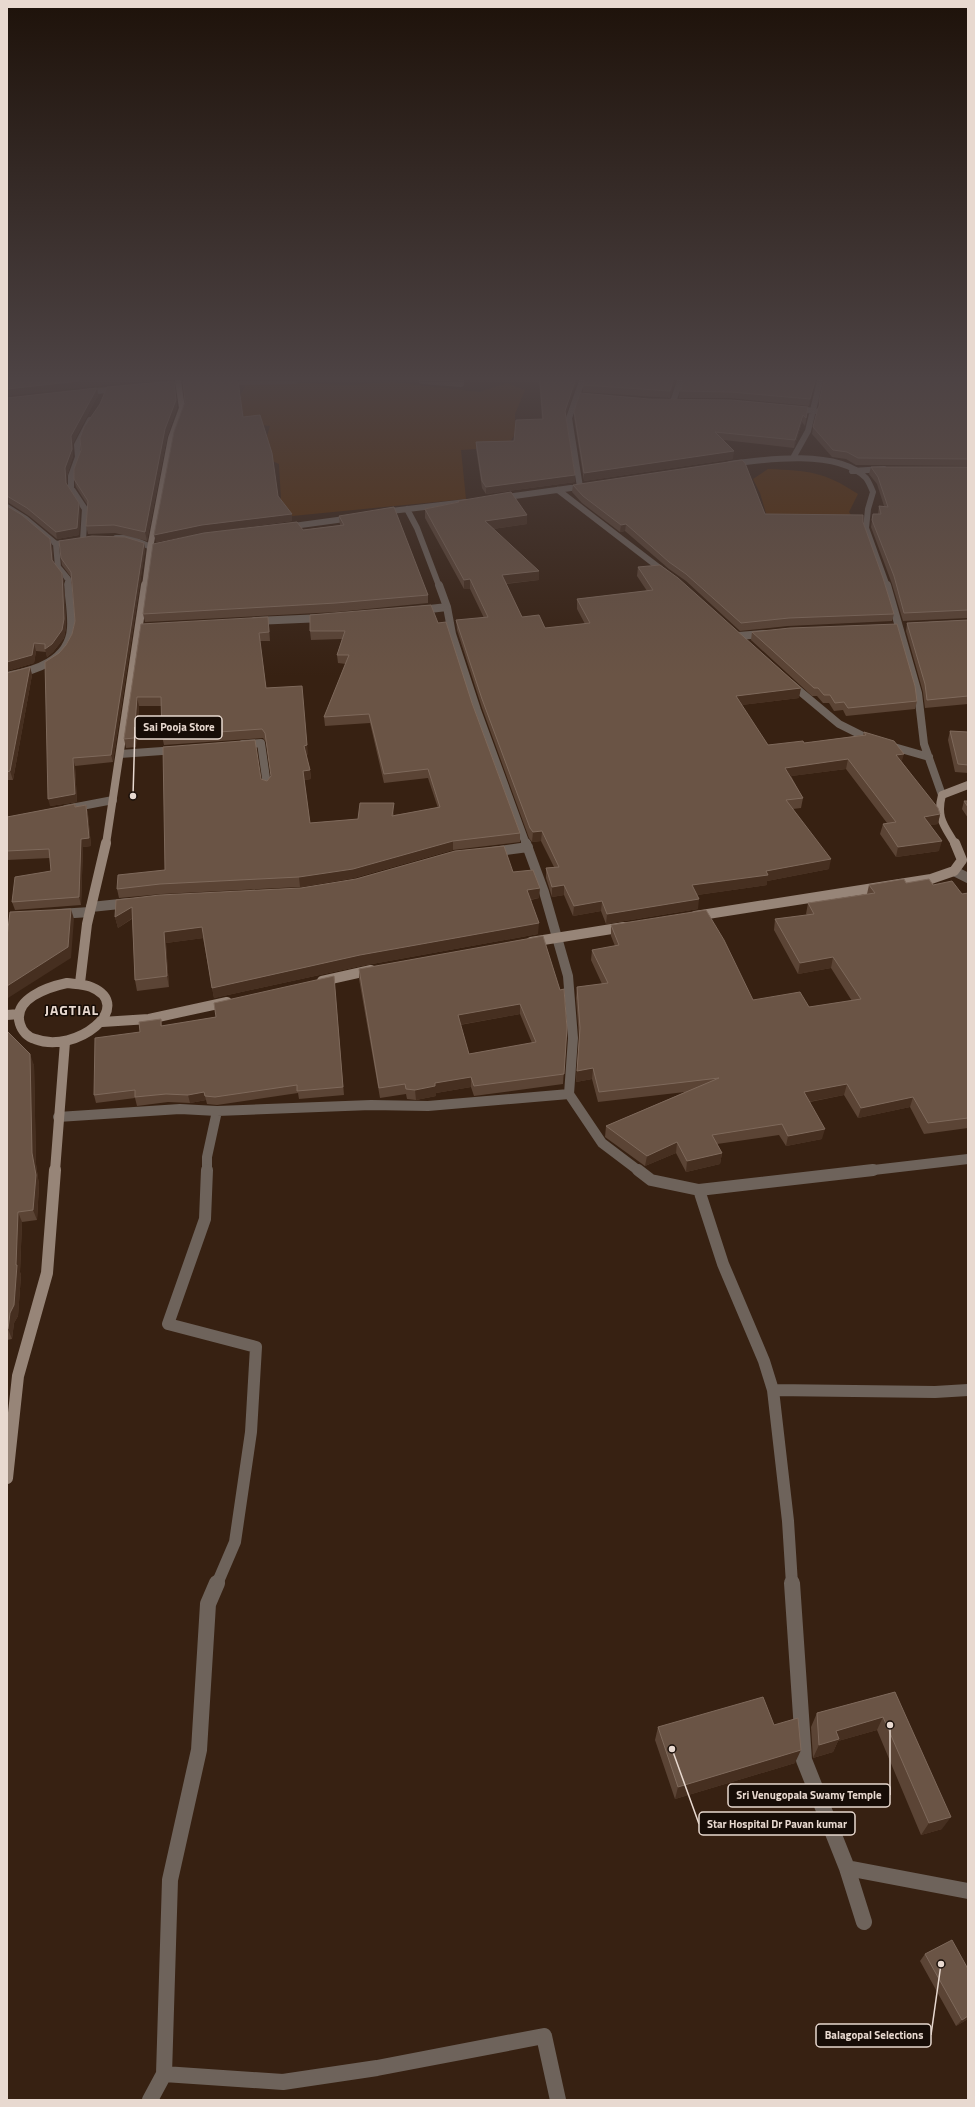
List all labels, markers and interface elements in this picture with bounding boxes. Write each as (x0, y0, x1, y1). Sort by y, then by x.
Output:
callout: Sai Pooja Store (135, 716, 222, 739)
text: Sai Pooja Store (143, 719, 215, 735)
district label: JAGTIAL (45, 999, 99, 1020)
callout: Sri Venugopala Swamy Temple (728, 1784, 890, 1807)
text: Sri Venugopala Swamy Temple (736, 1787, 882, 1803)
callout: Star Hospital Dr Pavan kumar (699, 1812, 855, 1835)
text: Star Hospital Dr Pavan kumar (707, 1816, 847, 1832)
callout: Balagopal Selections (816, 2024, 931, 2047)
text: Balagopal Selections (825, 2027, 923, 2043)

